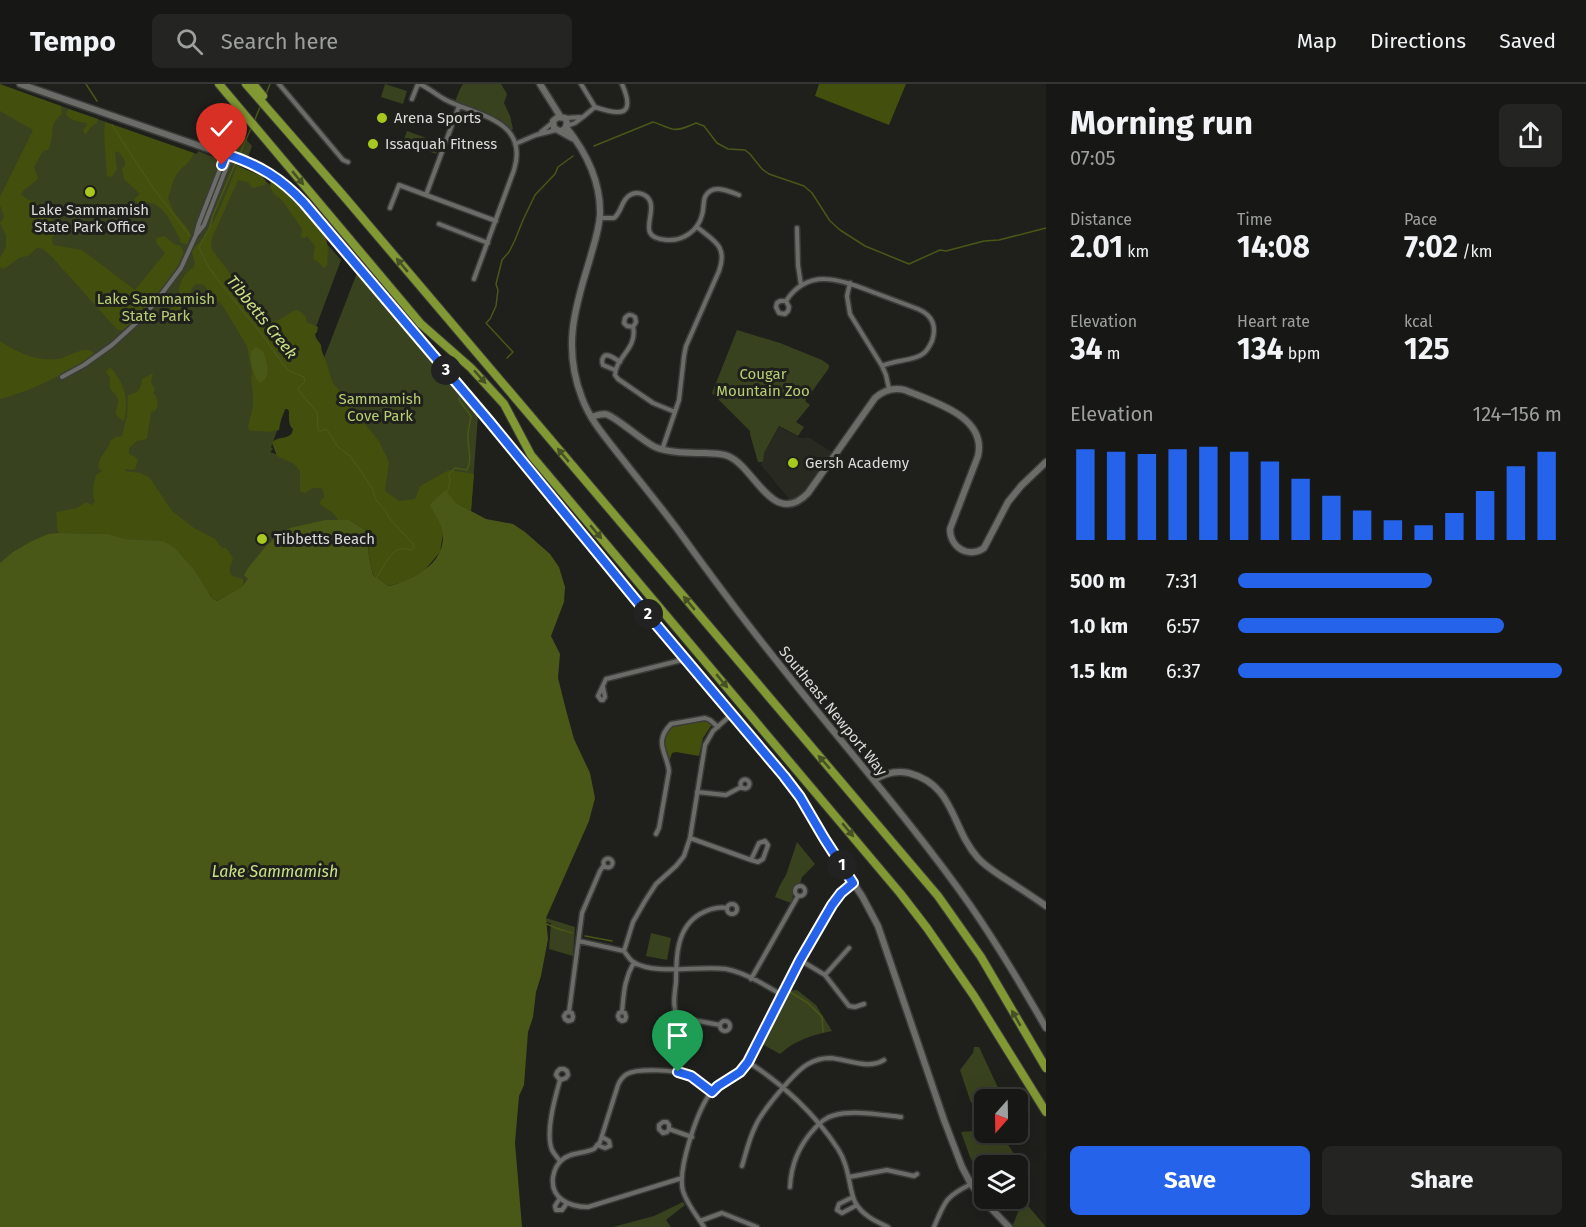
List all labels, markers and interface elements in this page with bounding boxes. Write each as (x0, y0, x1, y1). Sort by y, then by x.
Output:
search box (152, 14, 572, 68)
text: Tempo (30, 25, 116, 58)
icon: search (173, 25, 206, 58)
text: Search here (221, 28, 338, 55)
text: Map (1297, 28, 1337, 54)
text: Directions (1370, 28, 1466, 54)
text: Saved (1499, 28, 1556, 54)
pin (196, 103, 247, 165)
text: Morning run (1070, 103, 1253, 143)
button: share (1499, 104, 1562, 167)
place label: Arena Sports (394, 109, 481, 127)
marker: Arena Sports (375, 111, 389, 125)
icon: check (205, 112, 238, 145)
place label: Issaquah Fitness (385, 135, 497, 153)
marker: Issaquah Fitness (366, 137, 380, 151)
text: 07:05 (1070, 146, 1116, 170)
one-way arrow (291, 170, 304, 185)
marker: Lake Sammamish State Park Office (83, 185, 97, 199)
place label: Lake Sammamish State Park Office (31, 201, 149, 236)
text: Distance (1070, 210, 1132, 229)
text: Time (1237, 210, 1272, 229)
text: Pace (1404, 210, 1437, 229)
text: 2.01 (1070, 229, 1123, 265)
text: 14:08 (1237, 229, 1310, 265)
text: 7:02 (1404, 229, 1458, 265)
text: km (1123, 242, 1149, 261)
text: /km (1458, 242, 1492, 261)
one-way arrow (396, 257, 408, 272)
water label: Tibbetts Creek (223, 271, 302, 363)
park label: Lake Sammamish State Park (97, 290, 215, 325)
text: Elevation (1070, 312, 1137, 331)
text: Heart rate (1237, 312, 1310, 331)
text: kcal (1404, 312, 1433, 331)
text: 34 (1070, 331, 1103, 367)
text: 134 (1237, 331, 1283, 367)
text: 125 (1404, 331, 1450, 367)
text: m (1103, 344, 1120, 363)
text: bpm (1283, 344, 1320, 363)
pin: 3 (431, 355, 461, 385)
text: 3 (442, 360, 450, 379)
park label: Cougar Mountain Zoo (716, 365, 810, 400)
one-way arrow (473, 369, 486, 384)
park label: Sammamish Cove Park (338, 390, 422, 425)
text: Elevation (1070, 402, 1154, 426)
text: 124–156 m (1473, 402, 1562, 426)
one-way arrow (557, 448, 570, 463)
place label: Gersh Academy (805, 454, 910, 472)
marker: Gersh Academy (786, 456, 800, 470)
one-way arrow (590, 524, 603, 540)
place label: Tibbetts Beach (274, 530, 375, 548)
marker: Tibbetts Beach (255, 532, 269, 546)
text: 500 m (1070, 569, 1126, 593)
text: 7:31 (1166, 569, 1198, 593)
one-way arrow (683, 596, 696, 611)
pin: 2 (633, 599, 663, 629)
text: 2 (644, 604, 652, 623)
text: 1.0 km (1070, 614, 1128, 638)
text: 6:57 (1166, 614, 1200, 638)
street label: Southeast Newport Way (775, 643, 891, 780)
text: 1.5 km (1070, 659, 1128, 683)
text: 6:37 (1166, 659, 1200, 683)
one-way arrow (716, 673, 729, 689)
one-way arrow (818, 755, 831, 770)
one-way arrow (841, 822, 854, 837)
pin: 1 (827, 850, 857, 880)
text: 1 (838, 855, 846, 874)
water label: Lake Sammamish (212, 862, 338, 881)
pin (652, 1010, 703, 1072)
one-way arrow (1011, 1010, 1022, 1026)
icon: arrive (661, 1019, 694, 1052)
north arrow (974, 1089, 1028, 1143)
map controls (974, 1089, 1028, 1209)
button: Save (1070, 1146, 1310, 1215)
button: Share (1322, 1146, 1562, 1215)
button: layers (974, 1155, 1028, 1209)

